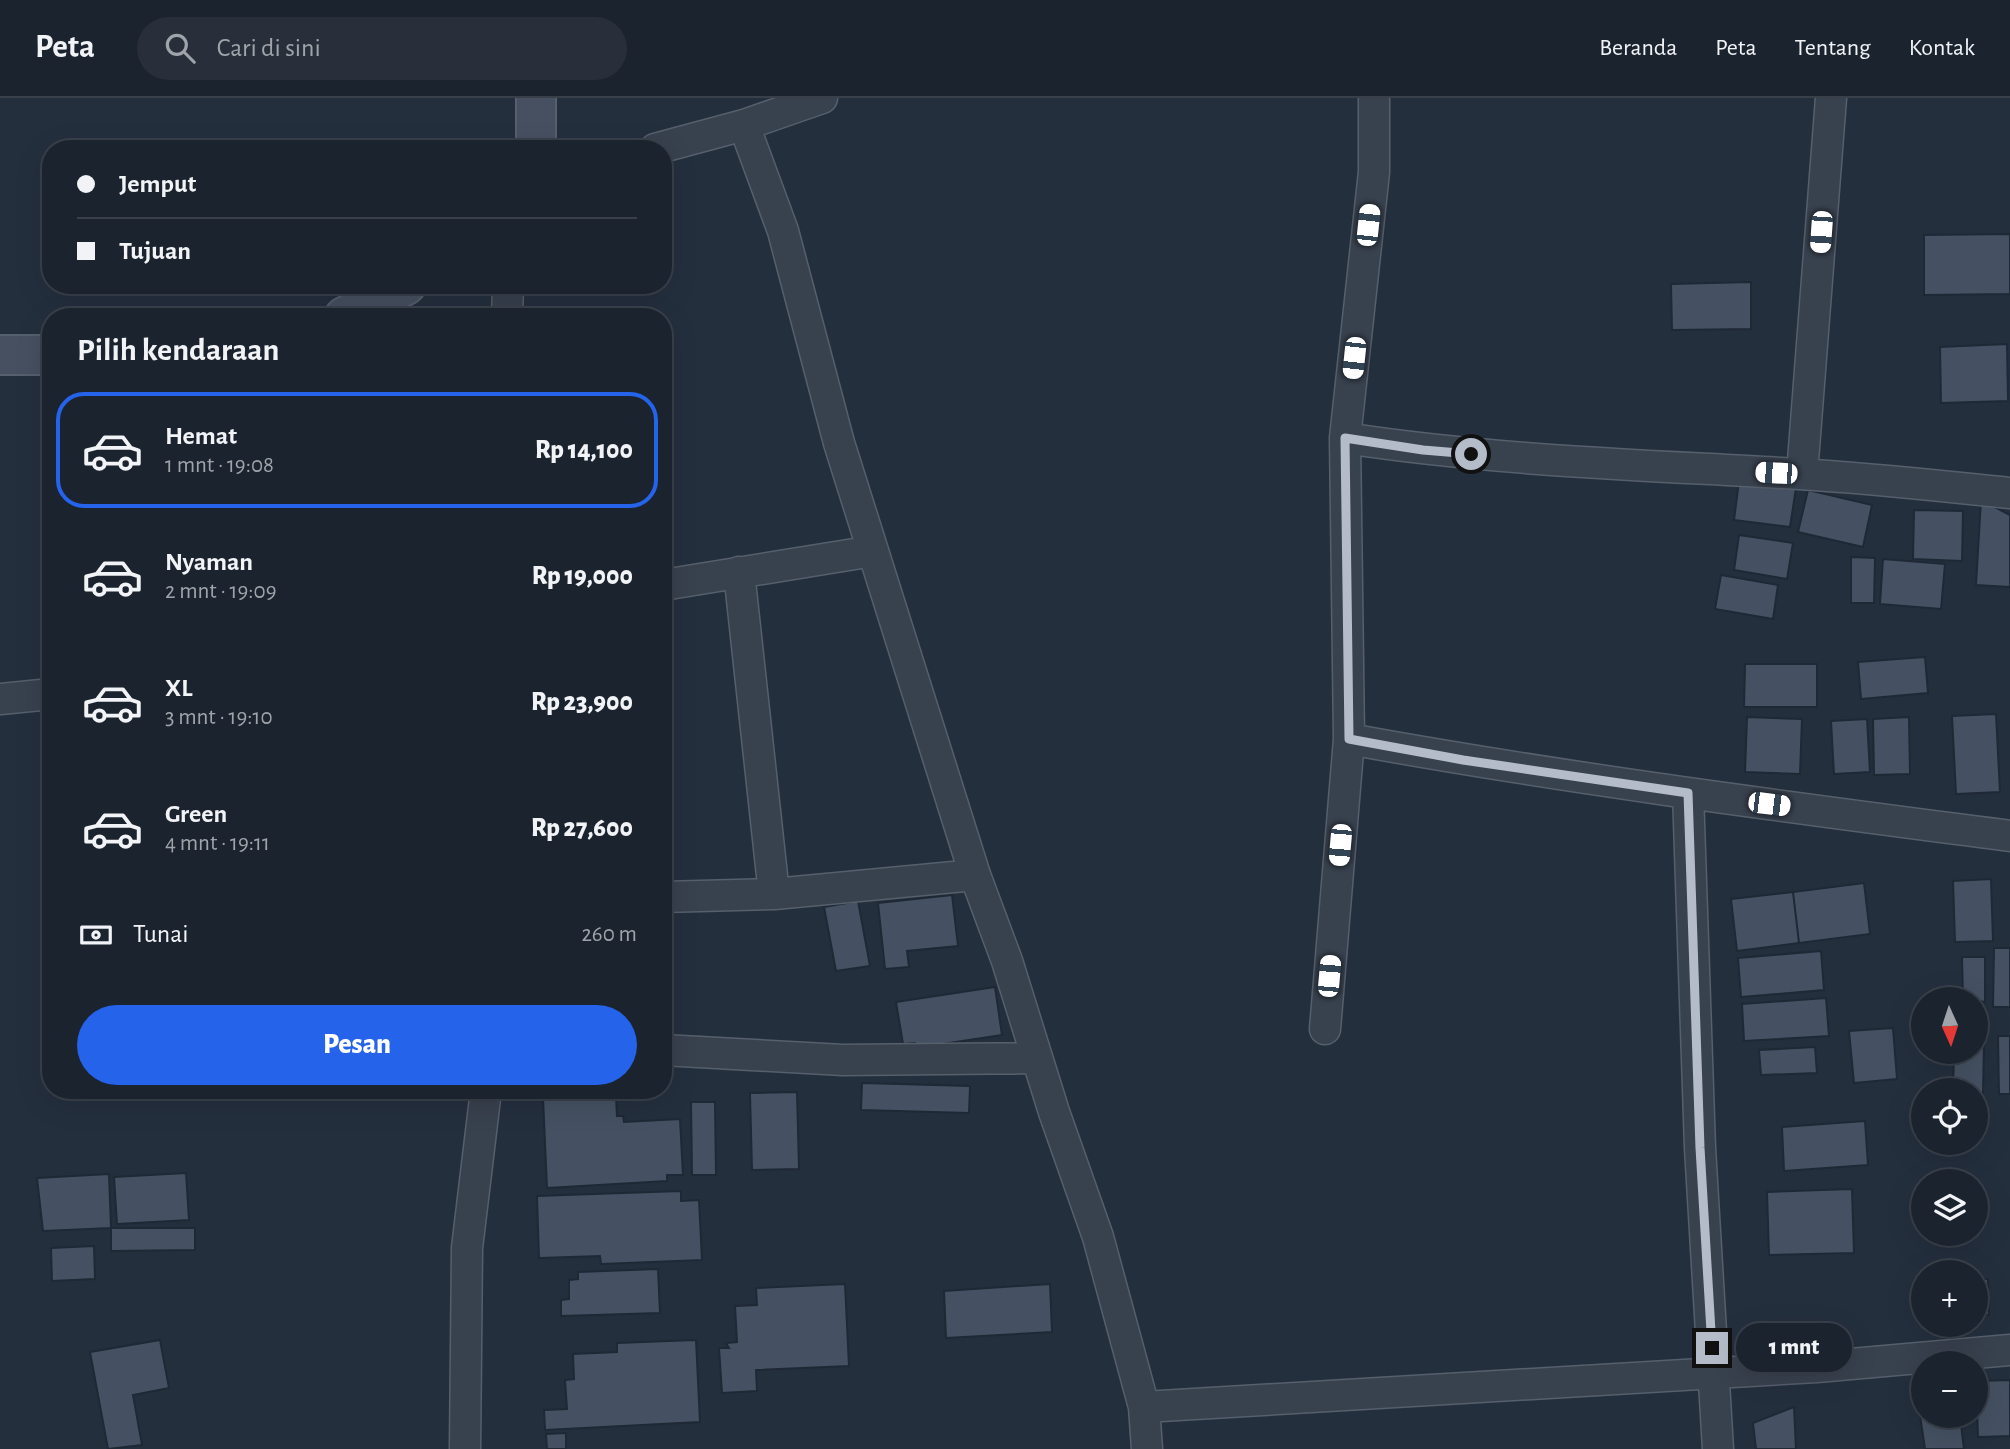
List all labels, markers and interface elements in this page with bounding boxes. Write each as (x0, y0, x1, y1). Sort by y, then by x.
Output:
search box (137, 17, 627, 80)
icon: search (161, 29, 199, 67)
text: Peta (35, 31, 95, 64)
text: Cari di sini (217, 35, 321, 61)
text: Beranda (1599, 36, 1677, 60)
text: Peta (1715, 36, 1757, 60)
text: Tentang (1795, 36, 1871, 60)
text: Kontak (1909, 36, 1975, 60)
text: Jemput (119, 171, 196, 197)
car (1356, 203, 1381, 247)
car (1810, 210, 1833, 254)
text: Tujuan (119, 238, 191, 264)
text: Pilih kendaraan (77, 334, 279, 366)
car (1342, 336, 1367, 380)
icon: car (81, 419, 144, 482)
text: Hemat (165, 423, 237, 449)
text: Rp 14,100 (535, 437, 633, 463)
route start (1455, 438, 1487, 470)
text: 1 mnt · 19:08 (165, 454, 274, 477)
car (1755, 461, 1798, 485)
icon: car (81, 545, 144, 608)
text: Nyaman (165, 549, 253, 575)
text: Rp 19,000 (532, 563, 633, 589)
text: 2 mnt · 19:09 (165, 580, 276, 603)
icon: car (81, 671, 144, 734)
text: XL (165, 675, 192, 701)
text: Rp 23,900 (531, 689, 633, 715)
text: 3 mnt · 19:10 (165, 706, 273, 729)
car (1747, 791, 1792, 817)
icon: car (81, 797, 144, 860)
text: Green (165, 801, 227, 827)
text: Rp 27,600 (531, 815, 633, 841)
car (1328, 823, 1353, 867)
text: 4 mnt · 19:11 (165, 832, 270, 855)
icon: cash (77, 916, 115, 954)
text: Tunai (133, 921, 189, 947)
text: 260 m (581, 923, 637, 946)
car (1317, 954, 1342, 998)
north arrow (1911, 987, 1988, 1064)
map controls (1911, 987, 1988, 1428)
button: Pesan (77, 1005, 637, 1085)
button: locate (1911, 1078, 1988, 1155)
button: layers (1911, 1169, 1988, 1246)
button: + (1911, 1260, 1988, 1337)
callout: 1 mnt (1736, 1324, 1852, 1372)
route end (1696, 1332, 1728, 1364)
text: 1 mnt (1769, 1336, 1819, 1359)
button: − (1911, 1351, 1988, 1428)

